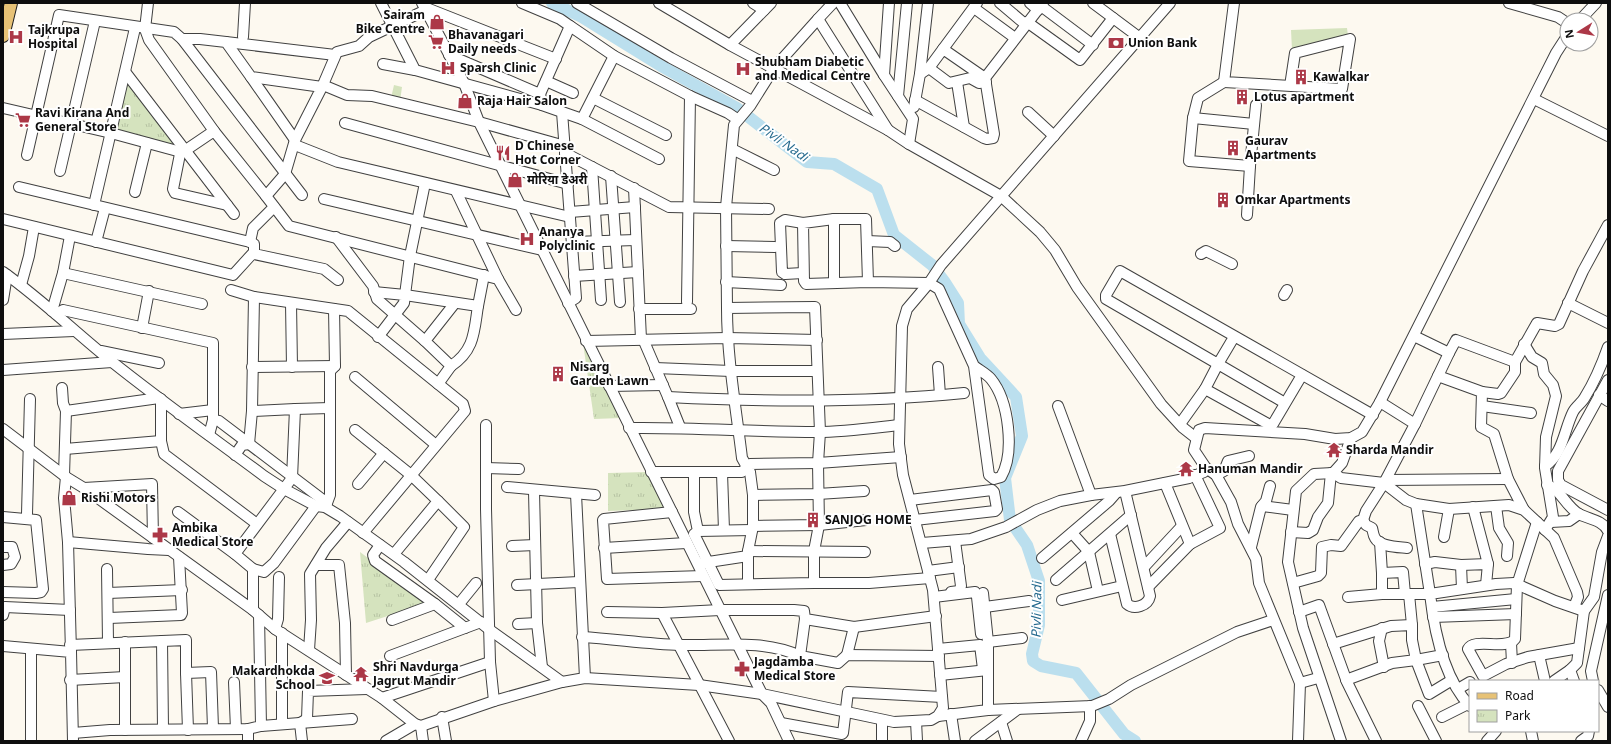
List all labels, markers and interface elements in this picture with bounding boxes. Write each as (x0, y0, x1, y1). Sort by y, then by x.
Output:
place label: Sairam Bike Centre (356, 8, 425, 38)
north arrow (1559, 12, 1599, 52)
shop icon: Sairam Bike Centre (428, 13, 446, 31)
place label: Tajkrupa Hospital (28, 23, 80, 53)
hospital icon: Tajkrupa Hospital (7, 28, 25, 46)
place label: Bhavanagari Daily needs (448, 28, 524, 58)
text: N (1562, 28, 1578, 39)
supermarket icon: Bhavanagari Daily needs (427, 33, 445, 51)
bank icon: Union Bank (1107, 34, 1125, 52)
place label: Union Bank (1128, 36, 1198, 52)
place label: Shubham Diabetic and Medical Centre (755, 55, 870, 85)
hospital icon: Sparsh Clinic (439, 59, 457, 77)
hospital icon: Shubham Diabetic and Medical Centre (734, 60, 752, 78)
place label: Sparsh Clinic (460, 61, 536, 77)
building icon: Kawalkar (1292, 68, 1310, 86)
place label: Kawalkar (1313, 70, 1370, 86)
building icon: Lotus apartment (1233, 88, 1251, 106)
place label: Lotus apartment (1254, 90, 1354, 106)
shop icon: Raja Hair Salon (456, 92, 474, 110)
place label: Raja Hair Salon (477, 94, 567, 110)
place label: Ravi Kirana And General Store (35, 106, 129, 136)
supermarket icon: Ravi Kirana And General Store (14, 111, 32, 129)
water label: Pivli Nadi (755, 120, 812, 167)
place label: Gaurav Apartments (1245, 134, 1316, 164)
place label: D Chinese Hot Corner (515, 139, 581, 169)
building icon: Gaurav Apartments (1224, 139, 1242, 157)
restaurant icon: D Chinese Hot Corner (494, 144, 512, 162)
shop icon: मोरिया डेअरी (506, 171, 524, 189)
place label: मोरिया डेअरी (527, 172, 588, 189)
building icon: Omkar Apartments (1214, 191, 1232, 209)
place label: Omkar Apartments (1235, 193, 1350, 209)
place label: Ananya Polyclinic (539, 225, 595, 255)
hospital icon: Ananya Polyclinic (518, 230, 536, 248)
place label: Nisarg Garden Lawn (570, 360, 649, 390)
building icon: Nisarg Garden Lawn (549, 365, 567, 383)
temple icon: Sharda Mandir (1325, 441, 1343, 459)
place label: Sharda Mandir (1346, 443, 1434, 459)
temple icon: Hanuman Mandir (1177, 460, 1195, 478)
place label: Hanuman Mandir (1198, 462, 1303, 478)
shop icon: Rishi Motors (60, 489, 78, 507)
place label: Rishi Motors (81, 491, 156, 507)
building icon: SANJOG HOME (804, 511, 822, 529)
place label: SANJOG HOME (825, 513, 912, 529)
place label: Ambika Medical Store (172, 521, 253, 551)
pharmacy icon: Ambika Medical Store (151, 526, 169, 544)
water label: Pivli Nadi (1029, 580, 1047, 638)
place label: Jagdamba Medical Store (753, 655, 835, 685)
place label: Shri Navdurga Jagrut Mandir (372, 660, 459, 690)
pharmacy icon: Jagdamba Medical Store (733, 660, 751, 678)
place label: Makardhokda School (232, 664, 315, 694)
temple icon: Shri Navdurga Jagrut Mandir (352, 665, 370, 683)
school or university icon: Makardhokda School (318, 669, 336, 687)
legend (1469, 680, 1599, 732)
text: Road (1505, 689, 1534, 705)
text: Park (1505, 709, 1531, 725)

